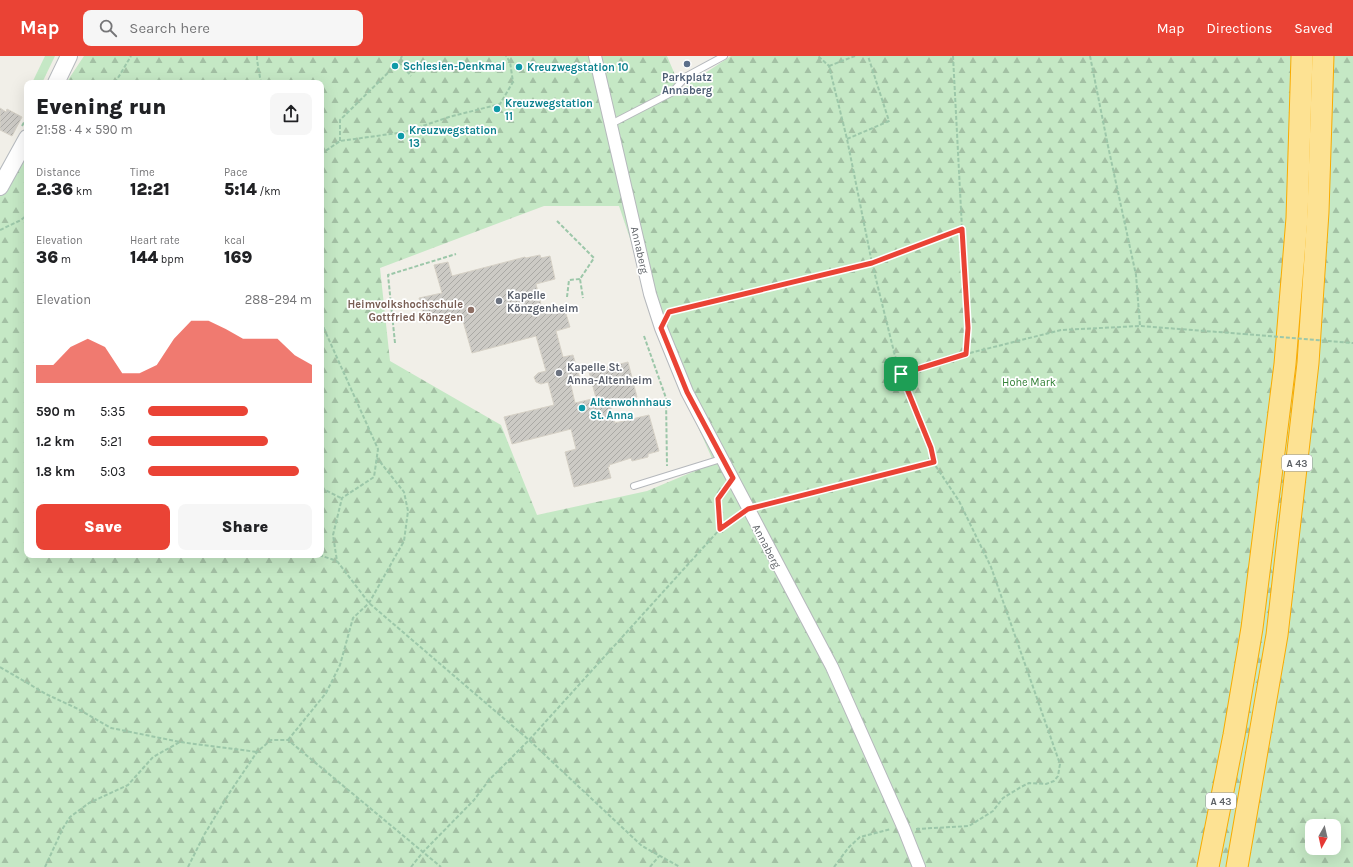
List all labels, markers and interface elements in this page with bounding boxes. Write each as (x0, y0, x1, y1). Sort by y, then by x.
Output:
search box (83, 10, 363, 46)
text: Map (20, 17, 59, 39)
icon: search (97, 17, 119, 39)
text: Search here (129, 19, 210, 37)
text: Map (1157, 20, 1185, 37)
text: Directions (1207, 20, 1272, 37)
text: Saved (1294, 20, 1333, 37)
marker: Parkplatz Annaberg (682, 59, 692, 69)
place label: Schlesien-Denkmal (403, 60, 505, 73)
marker: Schlesien-Denkmal (390, 61, 400, 71)
place label: Kreuzwegstation 10 (527, 61, 629, 74)
marker: Kreuzwegstation 10 (514, 62, 524, 72)
place label: Parkplatz Annaberg (662, 71, 713, 97)
button: share (270, 93, 312, 135)
text: Evening run (36, 94, 166, 120)
place label: Kreuzwegstation 11 (505, 97, 593, 123)
marker: Kreuzwegstation 11 (492, 104, 502, 114)
text: 21:58 · 4 × 590 m (36, 122, 133, 137)
place label: Kreuzwegstation 13 (409, 124, 497, 150)
marker: Kreuzwegstation 13 (396, 131, 406, 141)
text: Distance (36, 166, 80, 179)
text: Time (130, 166, 155, 179)
text: Pace (224, 166, 247, 179)
text: 2.36 (36, 179, 73, 199)
text: 12:21 (130, 179, 170, 199)
text: 5:14 (224, 179, 257, 199)
text: km (73, 185, 92, 198)
text: /km (257, 185, 281, 198)
street label: Annaberg (628, 225, 651, 276)
text: Elevation (36, 234, 83, 247)
text: Heart rate (130, 234, 180, 247)
text: kcal (224, 234, 245, 247)
text: 36 (36, 247, 58, 267)
text: 144 (130, 247, 158, 267)
text: 169 (224, 247, 252, 267)
text: m (58, 253, 71, 266)
text: bpm (158, 253, 184, 266)
place label: Kapelle Könzgenheim (507, 289, 579, 315)
text: Elevation (36, 292, 91, 307)
text: 288–294 m (245, 292, 312, 307)
marker: Kapelle Könzgenheim (494, 296, 504, 306)
place label: Heimvolkshochschule Gottfried Könzgen (347, 298, 463, 324)
marker: Heimvolkshochschule Gottfried Könzgen (466, 305, 476, 315)
pin (884, 357, 918, 391)
place label: Kapelle St. Anna-Altenheim (567, 361, 652, 387)
icon: arrive (890, 363, 912, 385)
marker: Kapelle St. Anna-Altenheim (554, 368, 564, 378)
park label: Hohe Mark (1002, 376, 1056, 389)
place label: Altenwohnhaus St. Anna (590, 396, 672, 422)
marker: Altenwohnhaus St. Anna (577, 403, 587, 413)
text: 590 m (36, 404, 75, 419)
text: 5:35 (100, 404, 125, 419)
text: 1.2 km (36, 434, 75, 449)
text: 5:21 (100, 434, 122, 449)
road number: A 43 (1282, 455, 1312, 471)
text: 1.8 km (36, 464, 75, 479)
text: 5:03 (100, 464, 126, 479)
button: Save (36, 504, 170, 550)
button: Share (178, 504, 312, 550)
street label: Annaberg (750, 522, 784, 571)
road number: A 43 (1206, 793, 1236, 809)
north arrow (1305, 819, 1341, 855)
map controls (1305, 819, 1341, 855)

